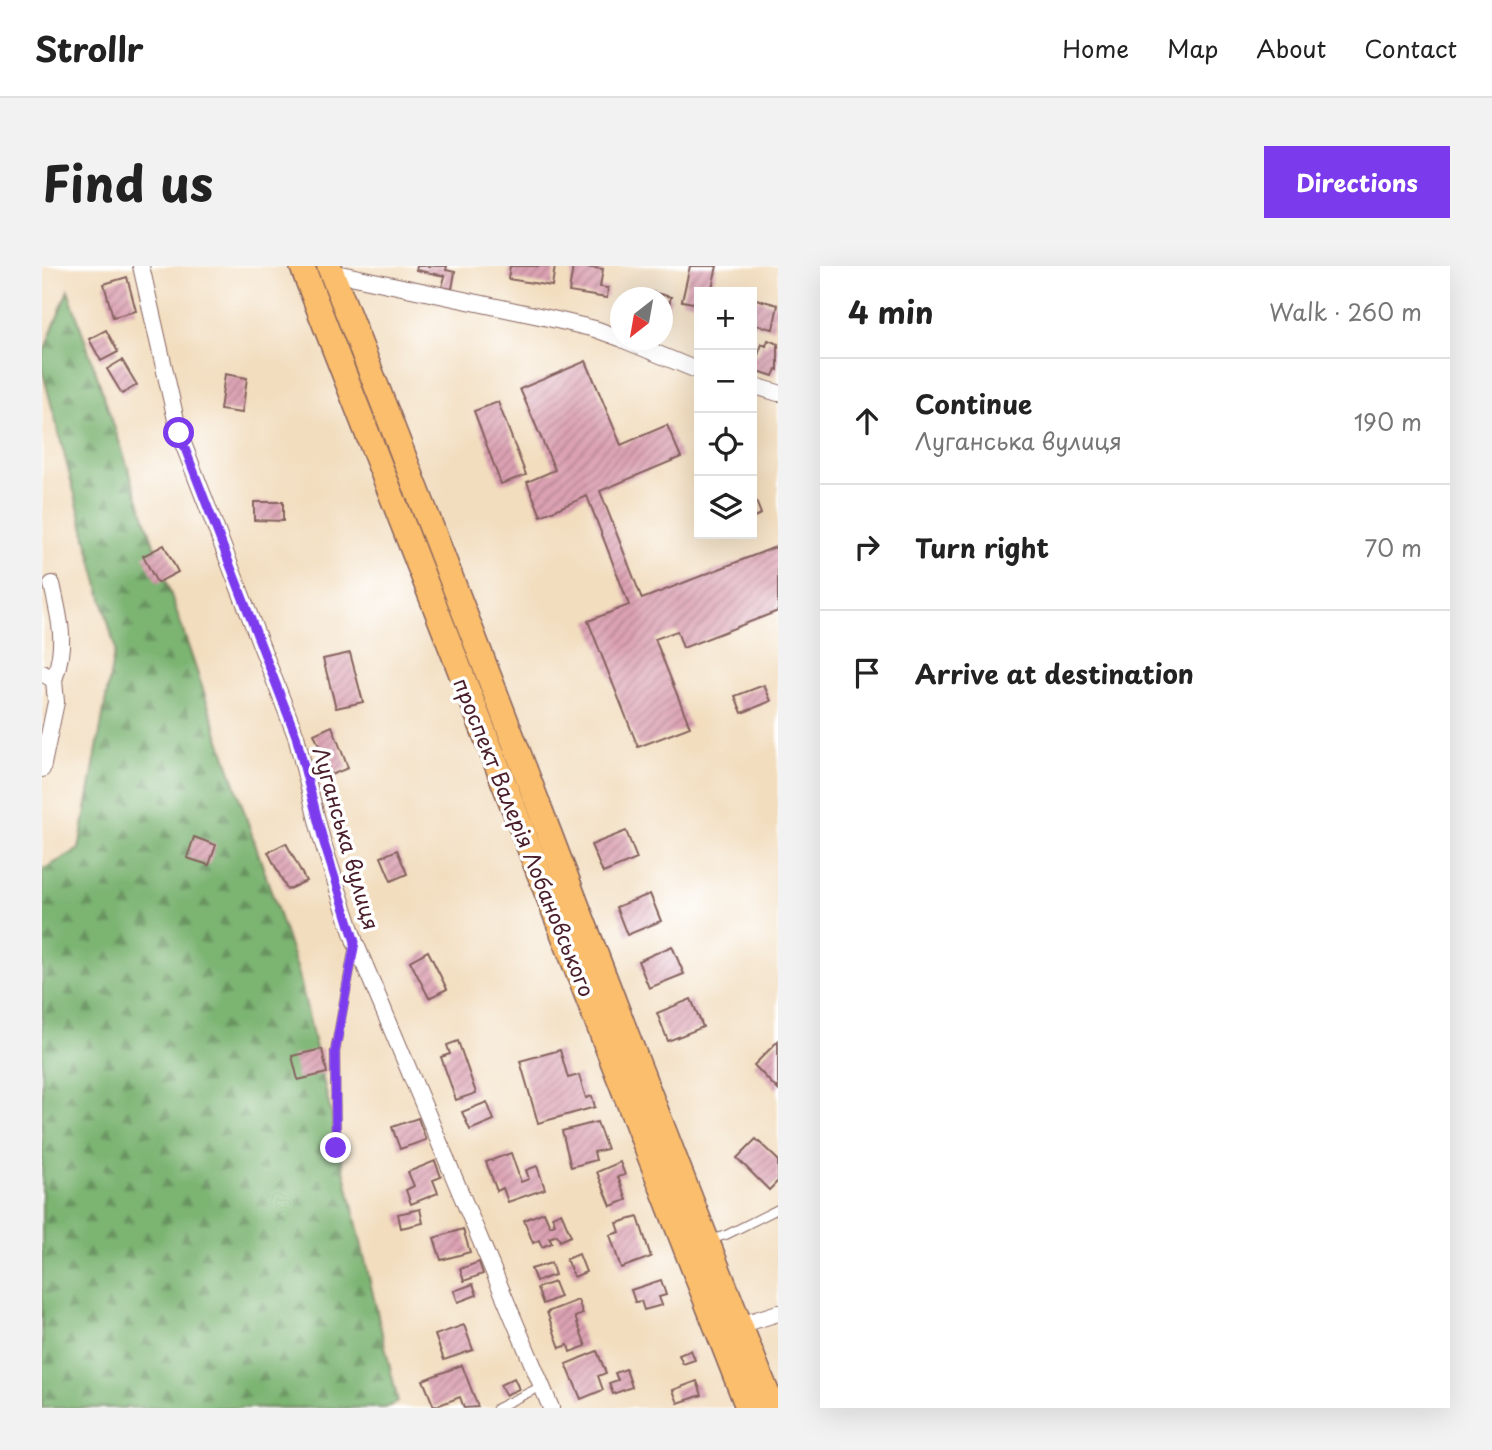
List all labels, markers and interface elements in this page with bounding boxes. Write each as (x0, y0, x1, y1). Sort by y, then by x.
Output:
text: Strollr (35, 23, 144, 73)
text: Home (1062, 30, 1129, 66)
text: Map (1167, 30, 1218, 66)
text: About (1256, 30, 1326, 66)
text: Contact (1364, 30, 1457, 66)
text: Find us (42, 145, 213, 219)
button: Directions (1264, 146, 1450, 218)
north arrow (610, 287, 673, 350)
map controls (694, 287, 757, 539)
button: + (694, 287, 757, 350)
text: 4 min (848, 289, 934, 334)
text: Walk · 260 m (1269, 294, 1422, 329)
button: − (694, 350, 757, 413)
text: Continue (915, 384, 1032, 423)
icon: ahead (848, 402, 886, 440)
text: 190 m (1354, 404, 1422, 439)
button: locate (694, 413, 757, 476)
route start (163, 417, 194, 448)
text: Луганська вулиця (915, 423, 1122, 458)
button: layers (694, 476, 757, 539)
icon: right (848, 528, 886, 566)
text: Turn right (915, 528, 1049, 567)
text: 70 m (1364, 530, 1422, 565)
icon: arrive (848, 654, 886, 692)
text: Arrive at destination (915, 654, 1194, 693)
street label: проспект Валерія Лобановського (446, 673, 604, 1001)
street label: Луганська вулиця (306, 743, 388, 933)
route end (320, 1132, 351, 1163)

